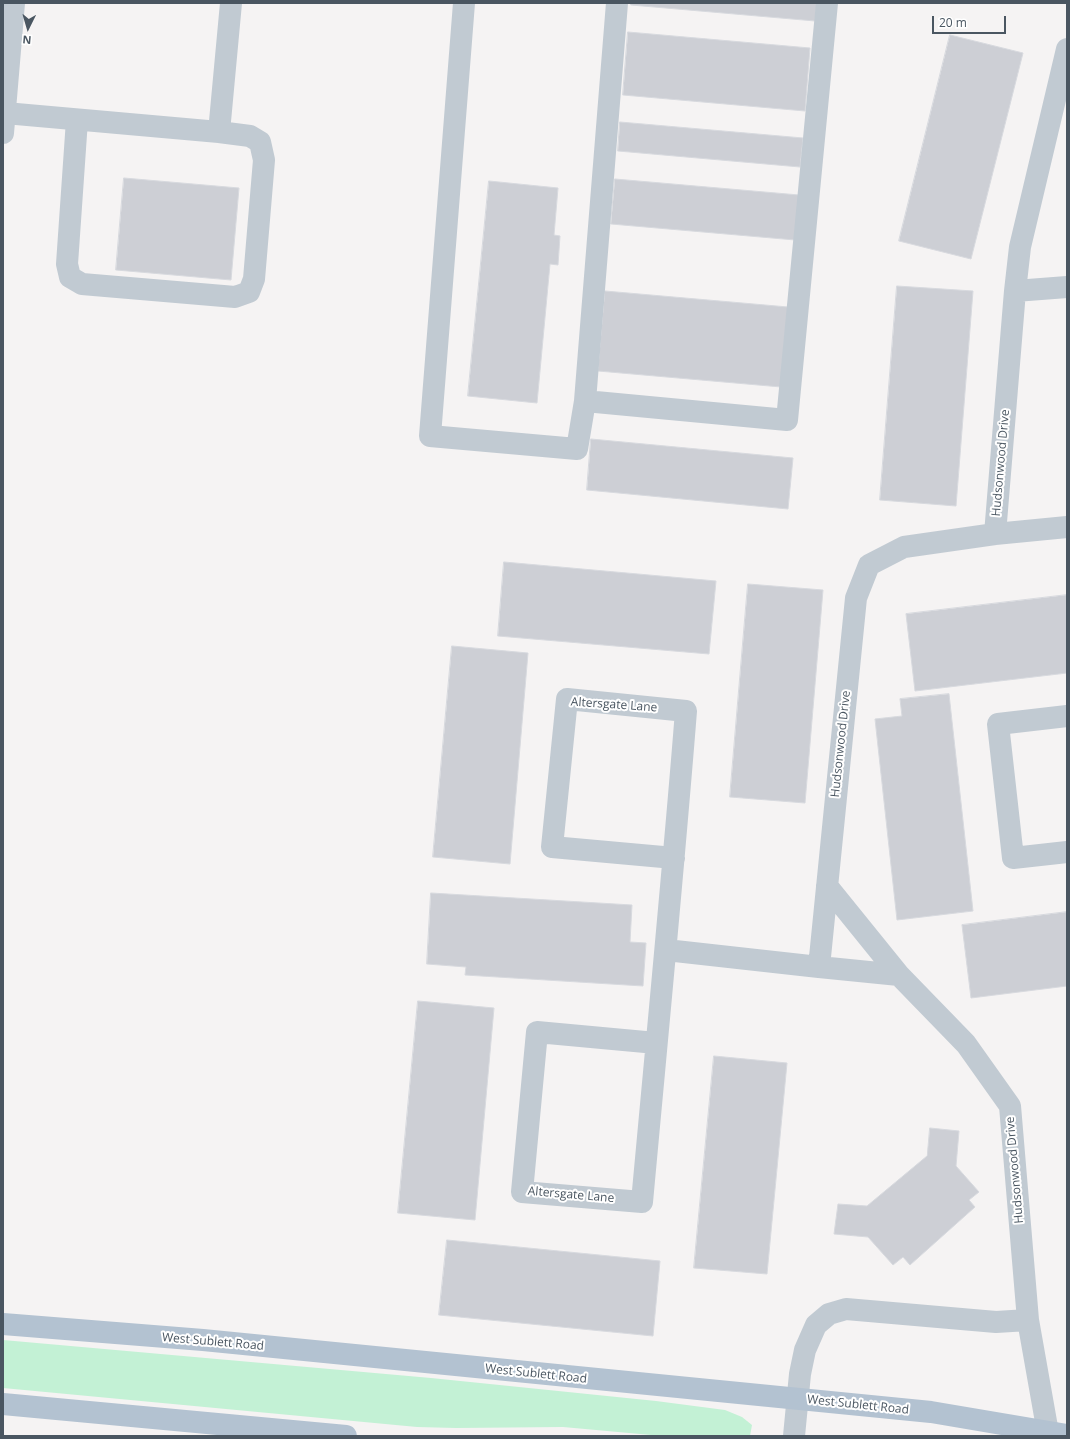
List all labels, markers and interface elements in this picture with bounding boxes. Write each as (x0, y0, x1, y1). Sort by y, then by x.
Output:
north arrow (8, 8, 48, 48)
scale bar (934, 8, 1008, 34)
text: 20 m (939, 14, 967, 31)
text: N (22, 33, 32, 48)
street label: Hudsonwood Drive (989, 409, 1013, 517)
street label: Hudsonwood Drive (828, 690, 854, 798)
street label: Altersgate Lane (570, 695, 658, 715)
street label: Hudsonwood Drive (1003, 1116, 1027, 1224)
street label: Altersgate Lane (527, 1184, 615, 1206)
street label: West Sublett Road (161, 1330, 265, 1354)
street label: West Sublett Road (484, 1361, 588, 1387)
street label: West Sublett Road (806, 1392, 910, 1418)

